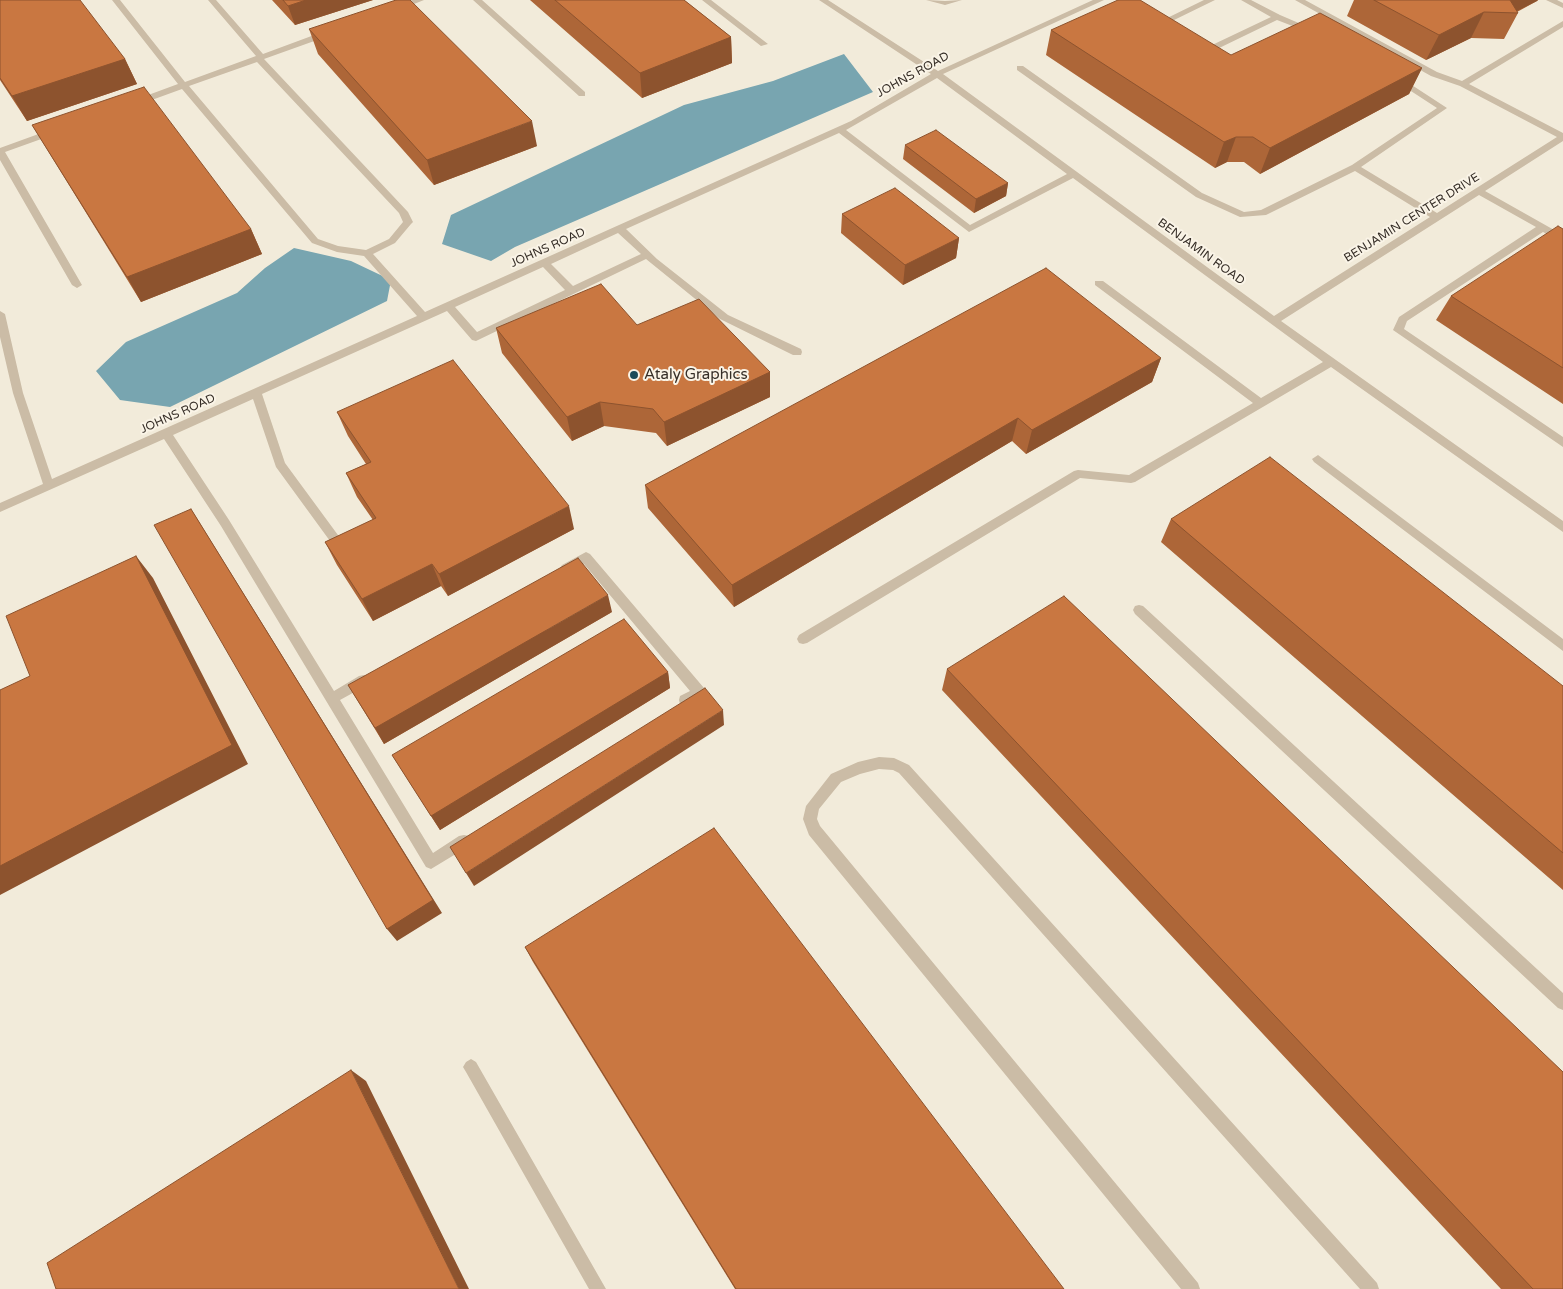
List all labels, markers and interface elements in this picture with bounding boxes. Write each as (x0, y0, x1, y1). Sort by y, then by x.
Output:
street label: JOHNS ROAD (874, 49, 952, 101)
street label: BENJAMIN CENTER DRIVE (1342, 170, 1482, 266)
street label: BENJAMIN ROAD (1155, 216, 1247, 288)
street label: JOHNS ROAD (508, 225, 588, 271)
place label: Ataly Graphics (644, 366, 748, 384)
marker: Ataly Graphics (628, 369, 640, 381)
street label: JOHNS ROAD (138, 391, 218, 437)

